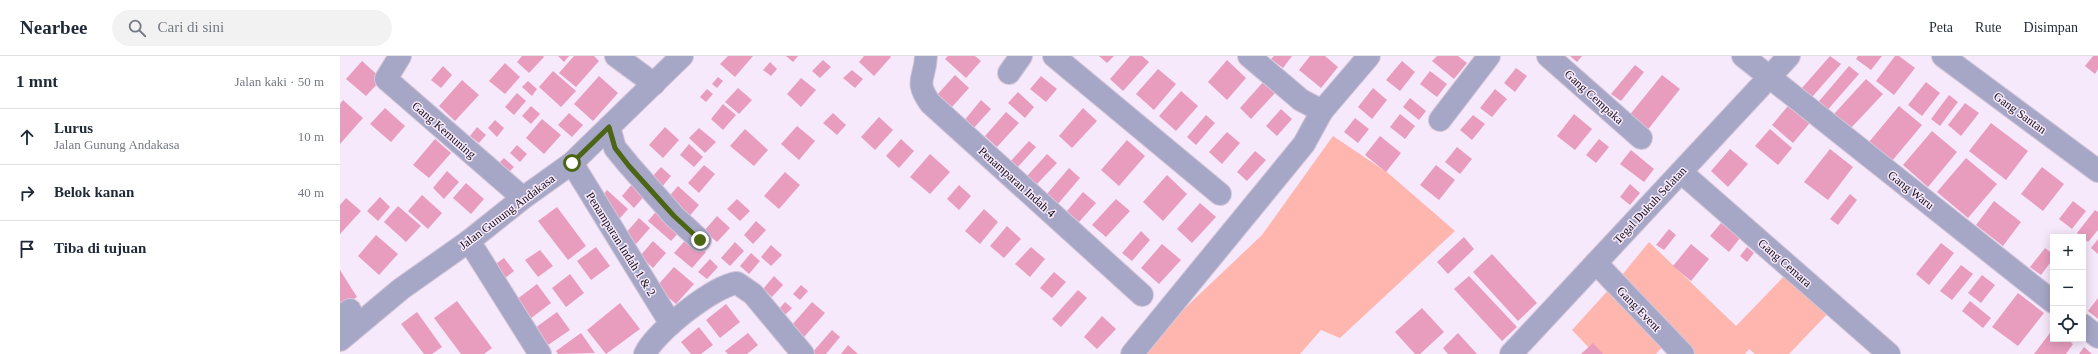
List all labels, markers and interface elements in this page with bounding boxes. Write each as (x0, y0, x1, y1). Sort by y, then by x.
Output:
search box (112, 10, 392, 46)
text: Nearbee (20, 17, 88, 38)
icon: search (126, 17, 148, 39)
text: Cari di sini (158, 19, 224, 35)
text: Peta (1929, 20, 1953, 35)
text: Rute (1975, 20, 2002, 35)
text: Disimpan (2024, 20, 2078, 35)
street label: Gang Cempaka (1562, 67, 1627, 128)
text: 1 mnt (16, 72, 58, 91)
text: Jalan kaki · 50 m (234, 74, 324, 89)
street label: Gang Santan (1991, 89, 2049, 137)
street label: Gang Kemuning (409, 99, 479, 161)
text: Lurus (54, 120, 93, 136)
icon: ahead (16, 126, 38, 148)
text: 10 m (298, 129, 324, 144)
text: Jalan Gunung Andakasa (54, 137, 180, 152)
street label: Penamparan Indah 4 (976, 144, 1058, 220)
route start (563, 154, 581, 172)
street label: Tegal Dukuh Selatan (1611, 163, 1689, 247)
street label: Gang Waru (1885, 168, 1937, 212)
street label: Jalan Gunung Andakasa (456, 171, 558, 252)
icon: right (16, 182, 38, 204)
text: Belok kanan (54, 184, 134, 200)
text: 40 m (298, 185, 324, 200)
street label: Penamparan Indah 1 & 2 (583, 189, 659, 299)
route end (691, 231, 709, 249)
map controls (2050, 234, 2086, 342)
button: + (2050, 234, 2086, 270)
street label: Gang Cemara (1755, 236, 1815, 290)
icon: arrive (16, 238, 38, 260)
text: Tiba di tujuan (54, 240, 146, 256)
button: − (2050, 270, 2086, 306)
street label: Gang Event (1614, 284, 1664, 335)
button: locate (2050, 306, 2086, 342)

